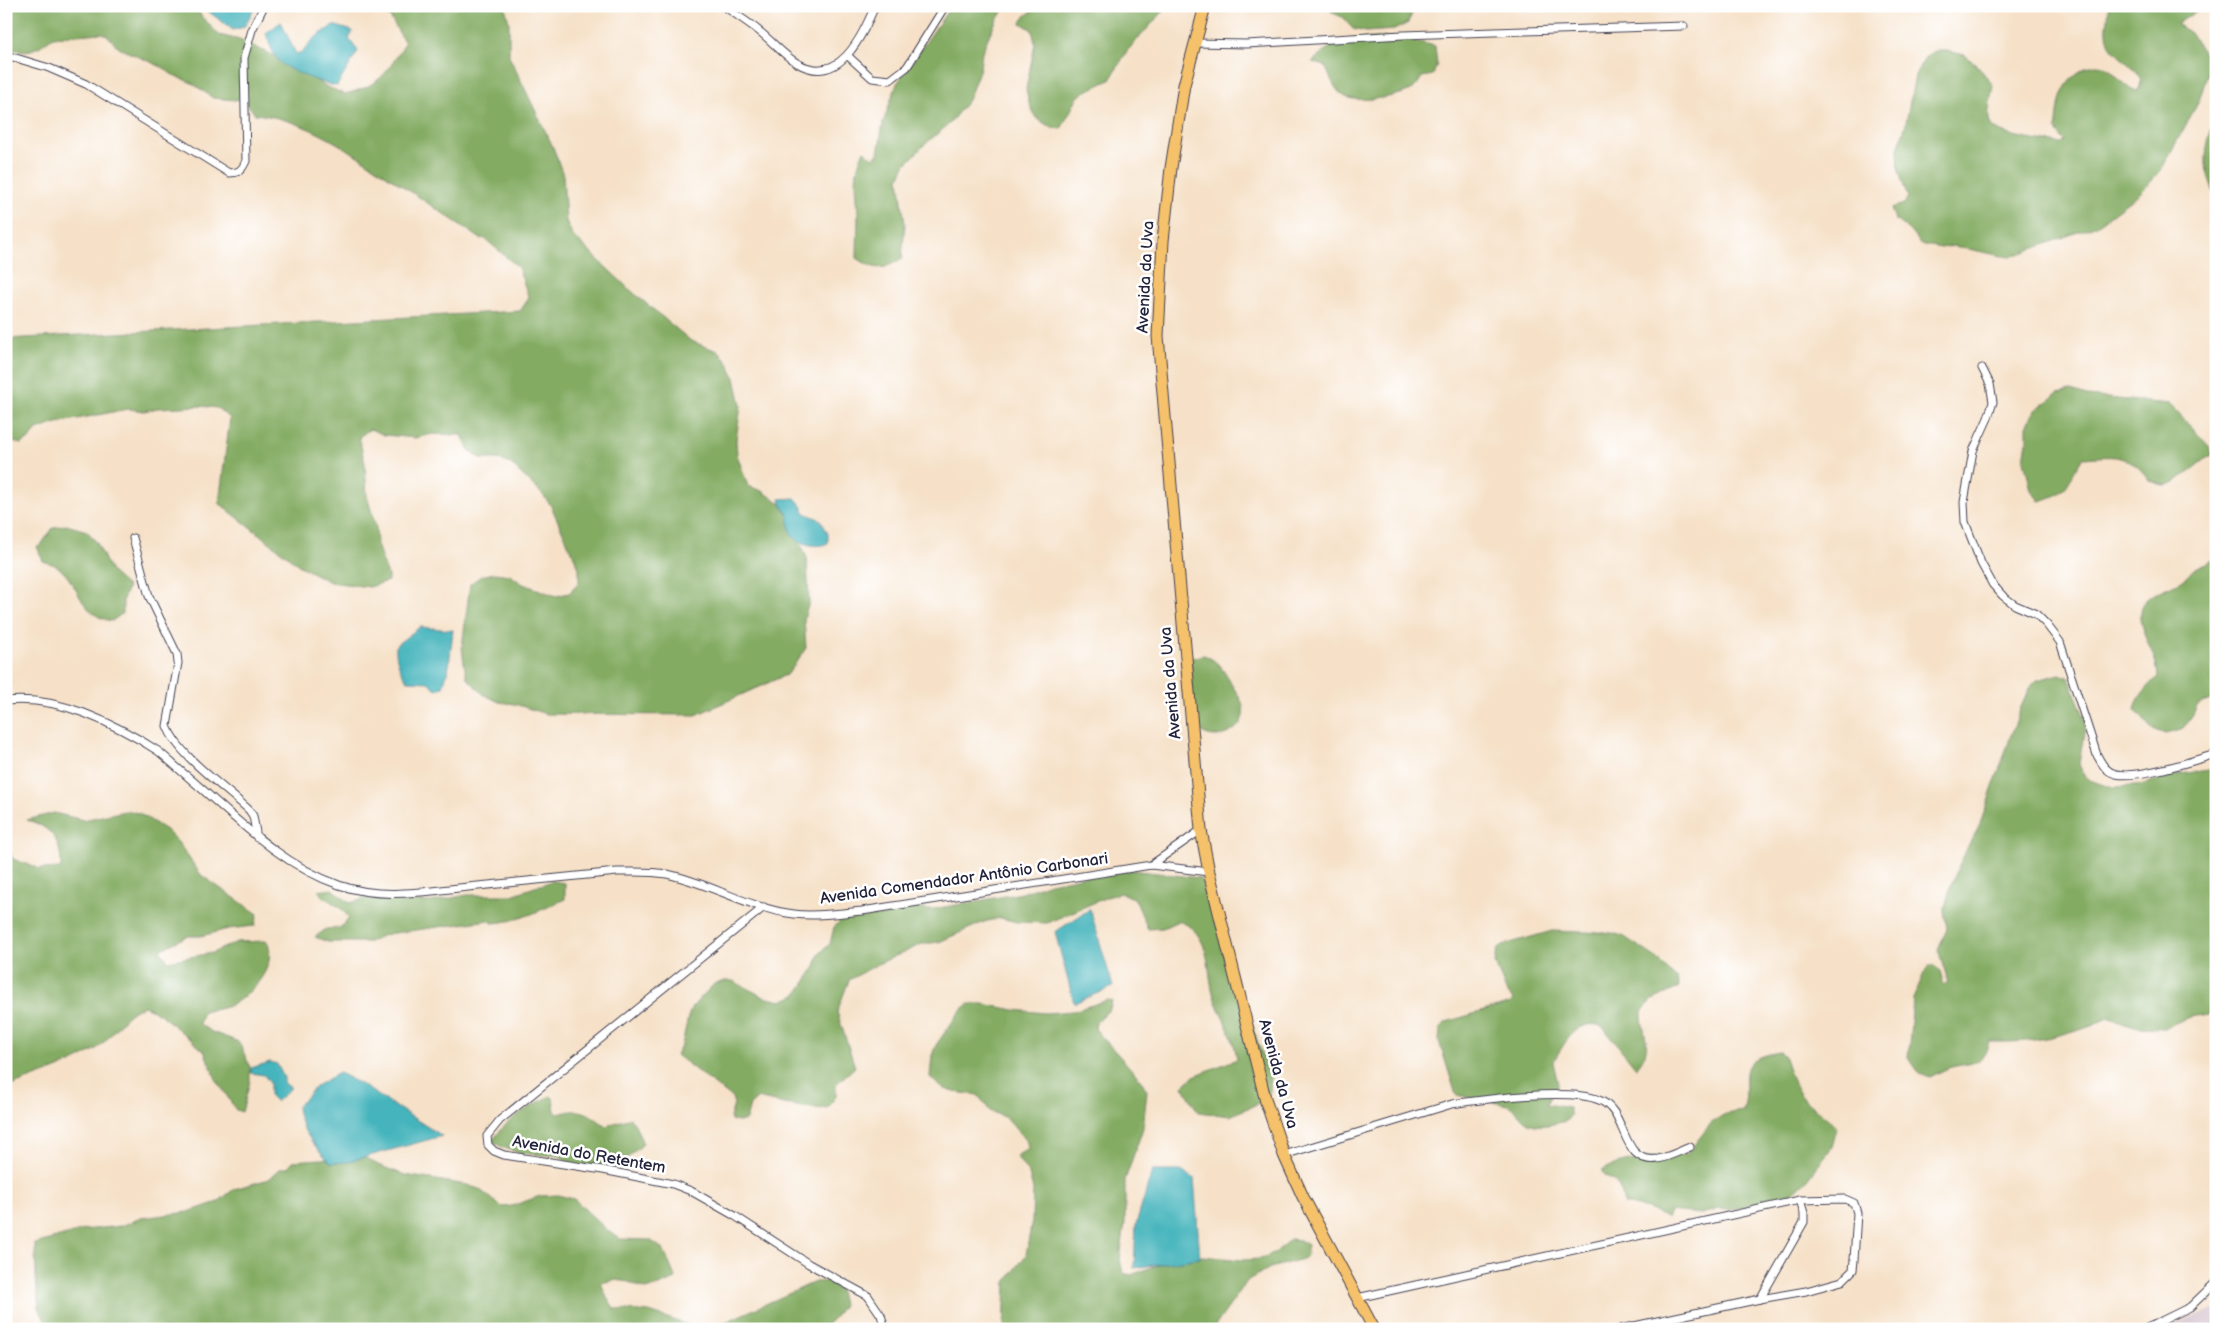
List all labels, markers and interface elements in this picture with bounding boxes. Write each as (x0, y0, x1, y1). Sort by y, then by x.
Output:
street label: Avenida da Uva (1134, 220, 1158, 334)
street label: Avenida da Uva (1157, 626, 1185, 740)
street label: Avenida Comendador Antônio Carbonari (819, 849, 1109, 909)
street label: Avenida da Uva (1254, 1017, 1302, 1131)
street label: Avenida do Retentem (511, 1132, 667, 1178)

